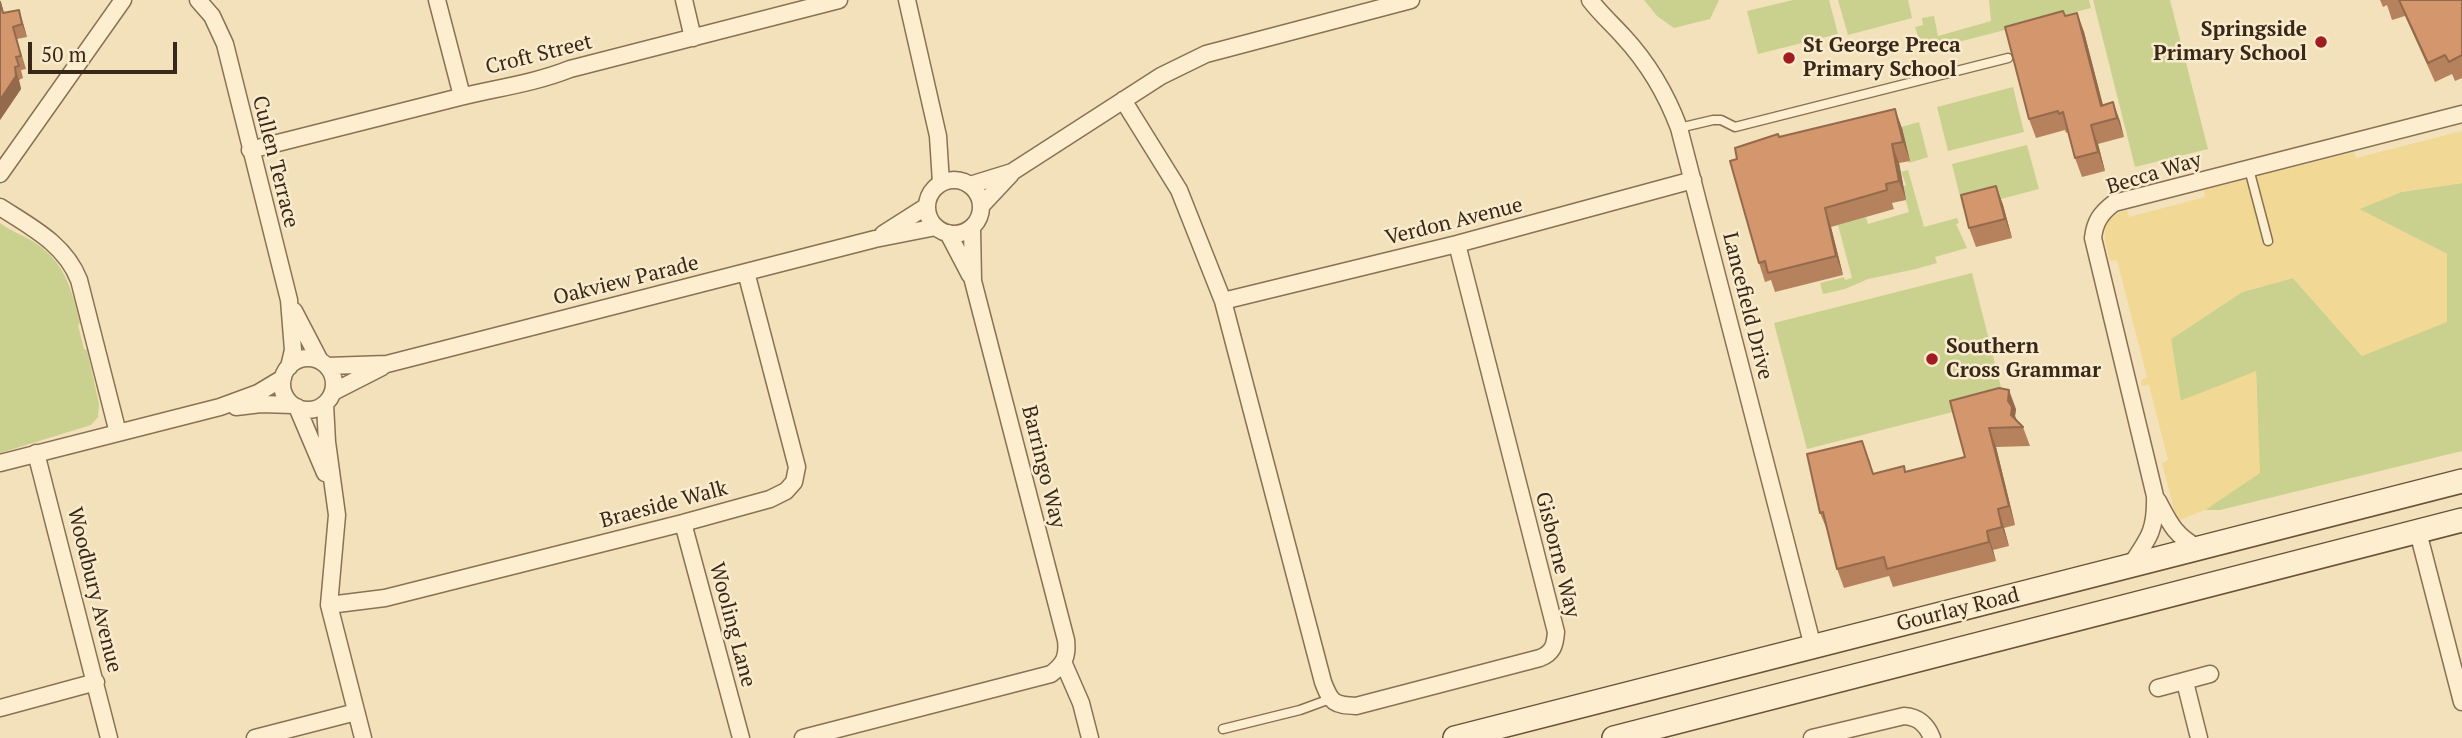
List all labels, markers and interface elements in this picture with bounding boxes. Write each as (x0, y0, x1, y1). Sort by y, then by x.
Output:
place label: Springside Primary School (2153, 17, 2307, 67)
scale bar (32, 28, 180, 72)
street label: Croft Street (483, 30, 595, 80)
place label: St George Preca Primary School (1803, 33, 1961, 83)
marker: Springside Primary School (2313, 34, 2329, 50)
text: 50 m (41, 40, 87, 68)
marker: St George Preca Primary School (1781, 50, 1797, 66)
street label: Cullen Terrace (246, 93, 304, 231)
street label: Becca Way (2104, 148, 2204, 200)
street label: Verdon Avenue (1383, 193, 1525, 251)
street label: Lancefield Drive (1717, 230, 1777, 382)
street label: Oakview Parade (551, 251, 701, 311)
place label: Southern Cross Grammar (1946, 334, 2101, 384)
marker: Southern Cross Grammar (1924, 351, 1940, 367)
street label: Barringo Way (1016, 403, 1070, 531)
street label: Braeside Walk (598, 476, 730, 534)
street label: Gisborne Way (1529, 490, 1585, 620)
street label: Woodbury Avenue (61, 505, 127, 675)
street label: Wooling Lane (703, 560, 761, 690)
street label: Gourlay Road (1894, 583, 2022, 637)

